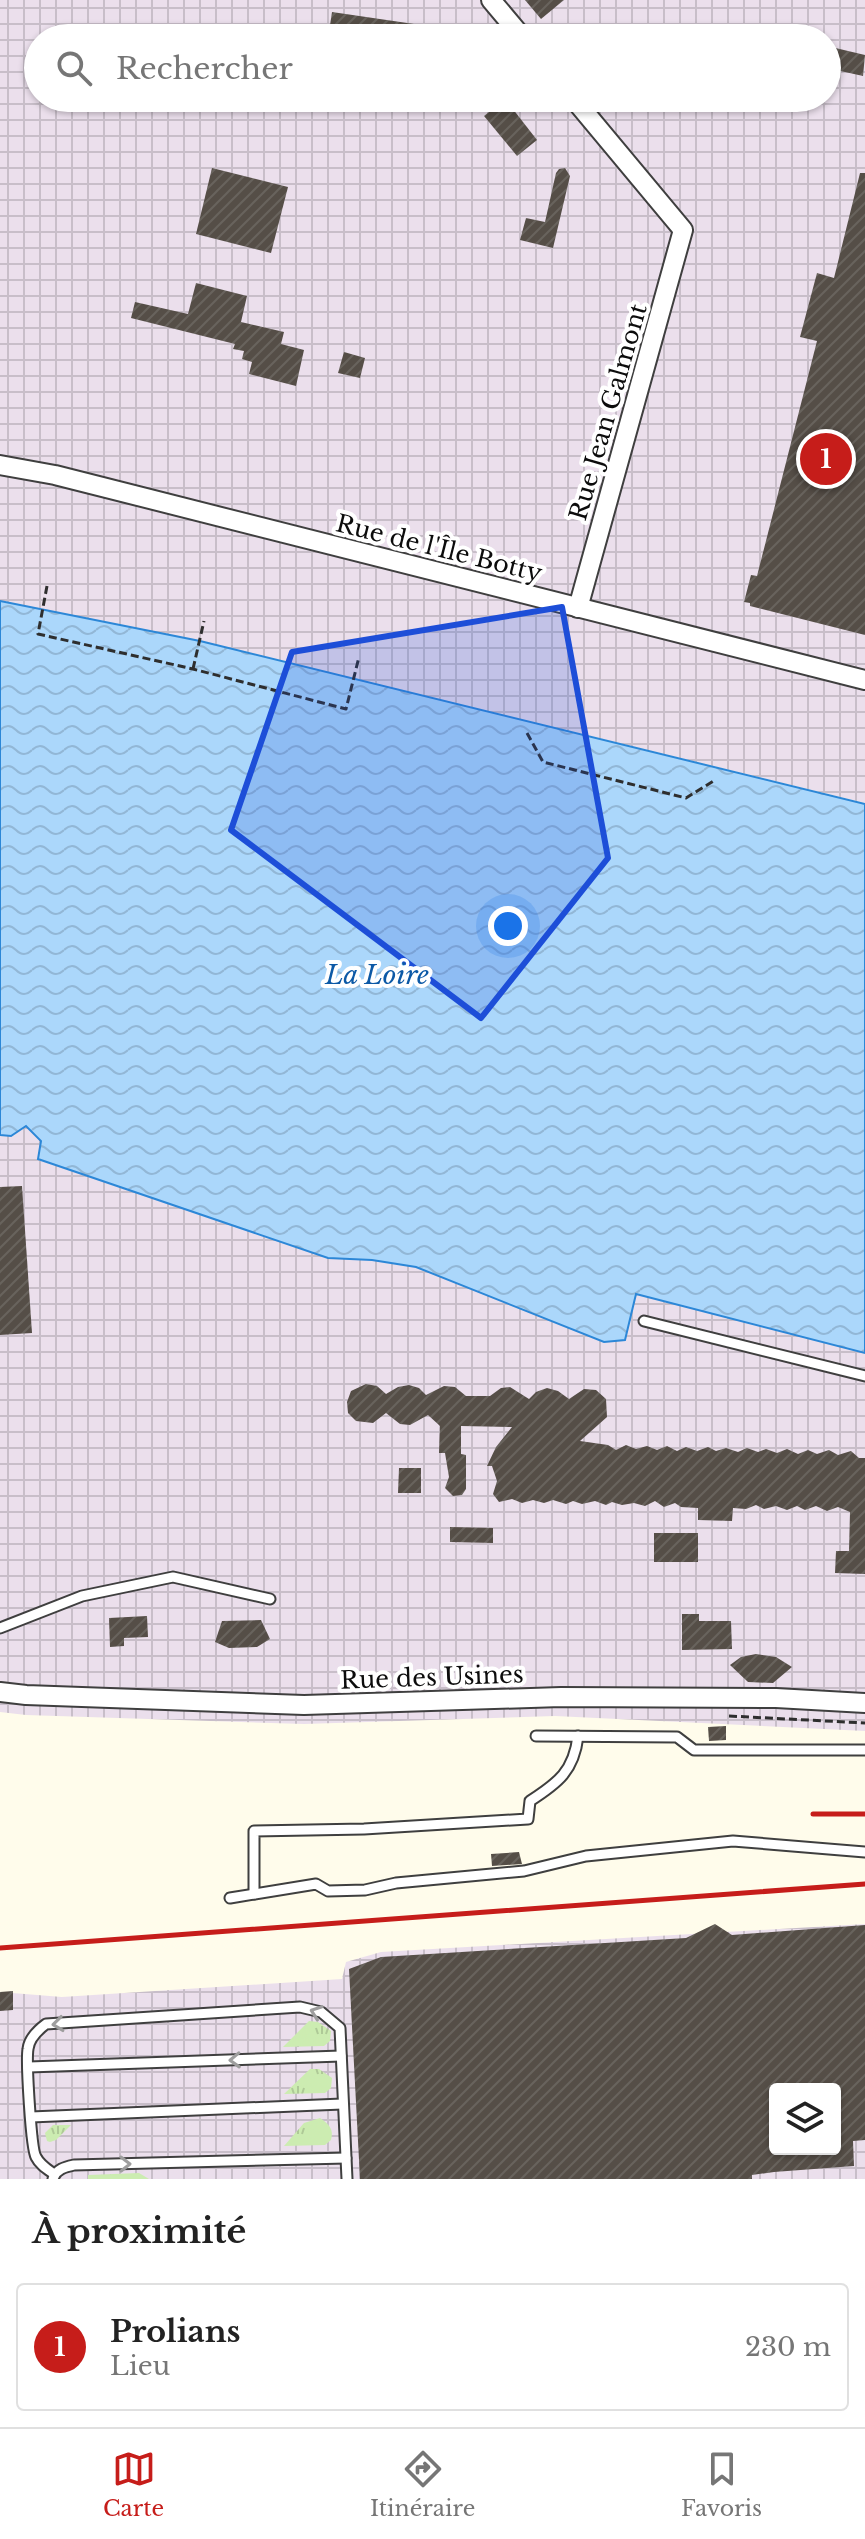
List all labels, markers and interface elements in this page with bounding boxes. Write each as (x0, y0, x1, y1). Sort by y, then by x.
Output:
search box (24, 24, 841, 112)
icon: search (52, 46, 96, 90)
text: Rechercher (116, 50, 293, 87)
street label: Rue Jean Galmont (563, 300, 653, 524)
pin: 1 (800, 429, 852, 489)
street label: Rue de l'Île Botty (333, 507, 546, 588)
your location (488, 906, 528, 946)
water label: La Loire (324, 959, 429, 991)
street label: Rue des Usines (340, 1659, 524, 1695)
one-way arrow (310, 2006, 324, 2022)
one-way arrow (51, 2015, 64, 2032)
one-way arrow (228, 2051, 241, 2068)
map controls (769, 2083, 841, 2155)
button: layers (769, 2083, 841, 2155)
one-way arrow (119, 2155, 132, 2172)
text: À proximité (32, 2210, 246, 2252)
text: Prolians (110, 2313, 241, 2350)
text: 1 (54, 2331, 66, 2363)
text: 230 m (745, 2331, 831, 2363)
text: Lieu (110, 2350, 170, 2382)
tab: Carte (103, 2447, 164, 2522)
tab: Itinéraire (370, 2447, 475, 2522)
tab: Favoris (681, 2447, 762, 2522)

